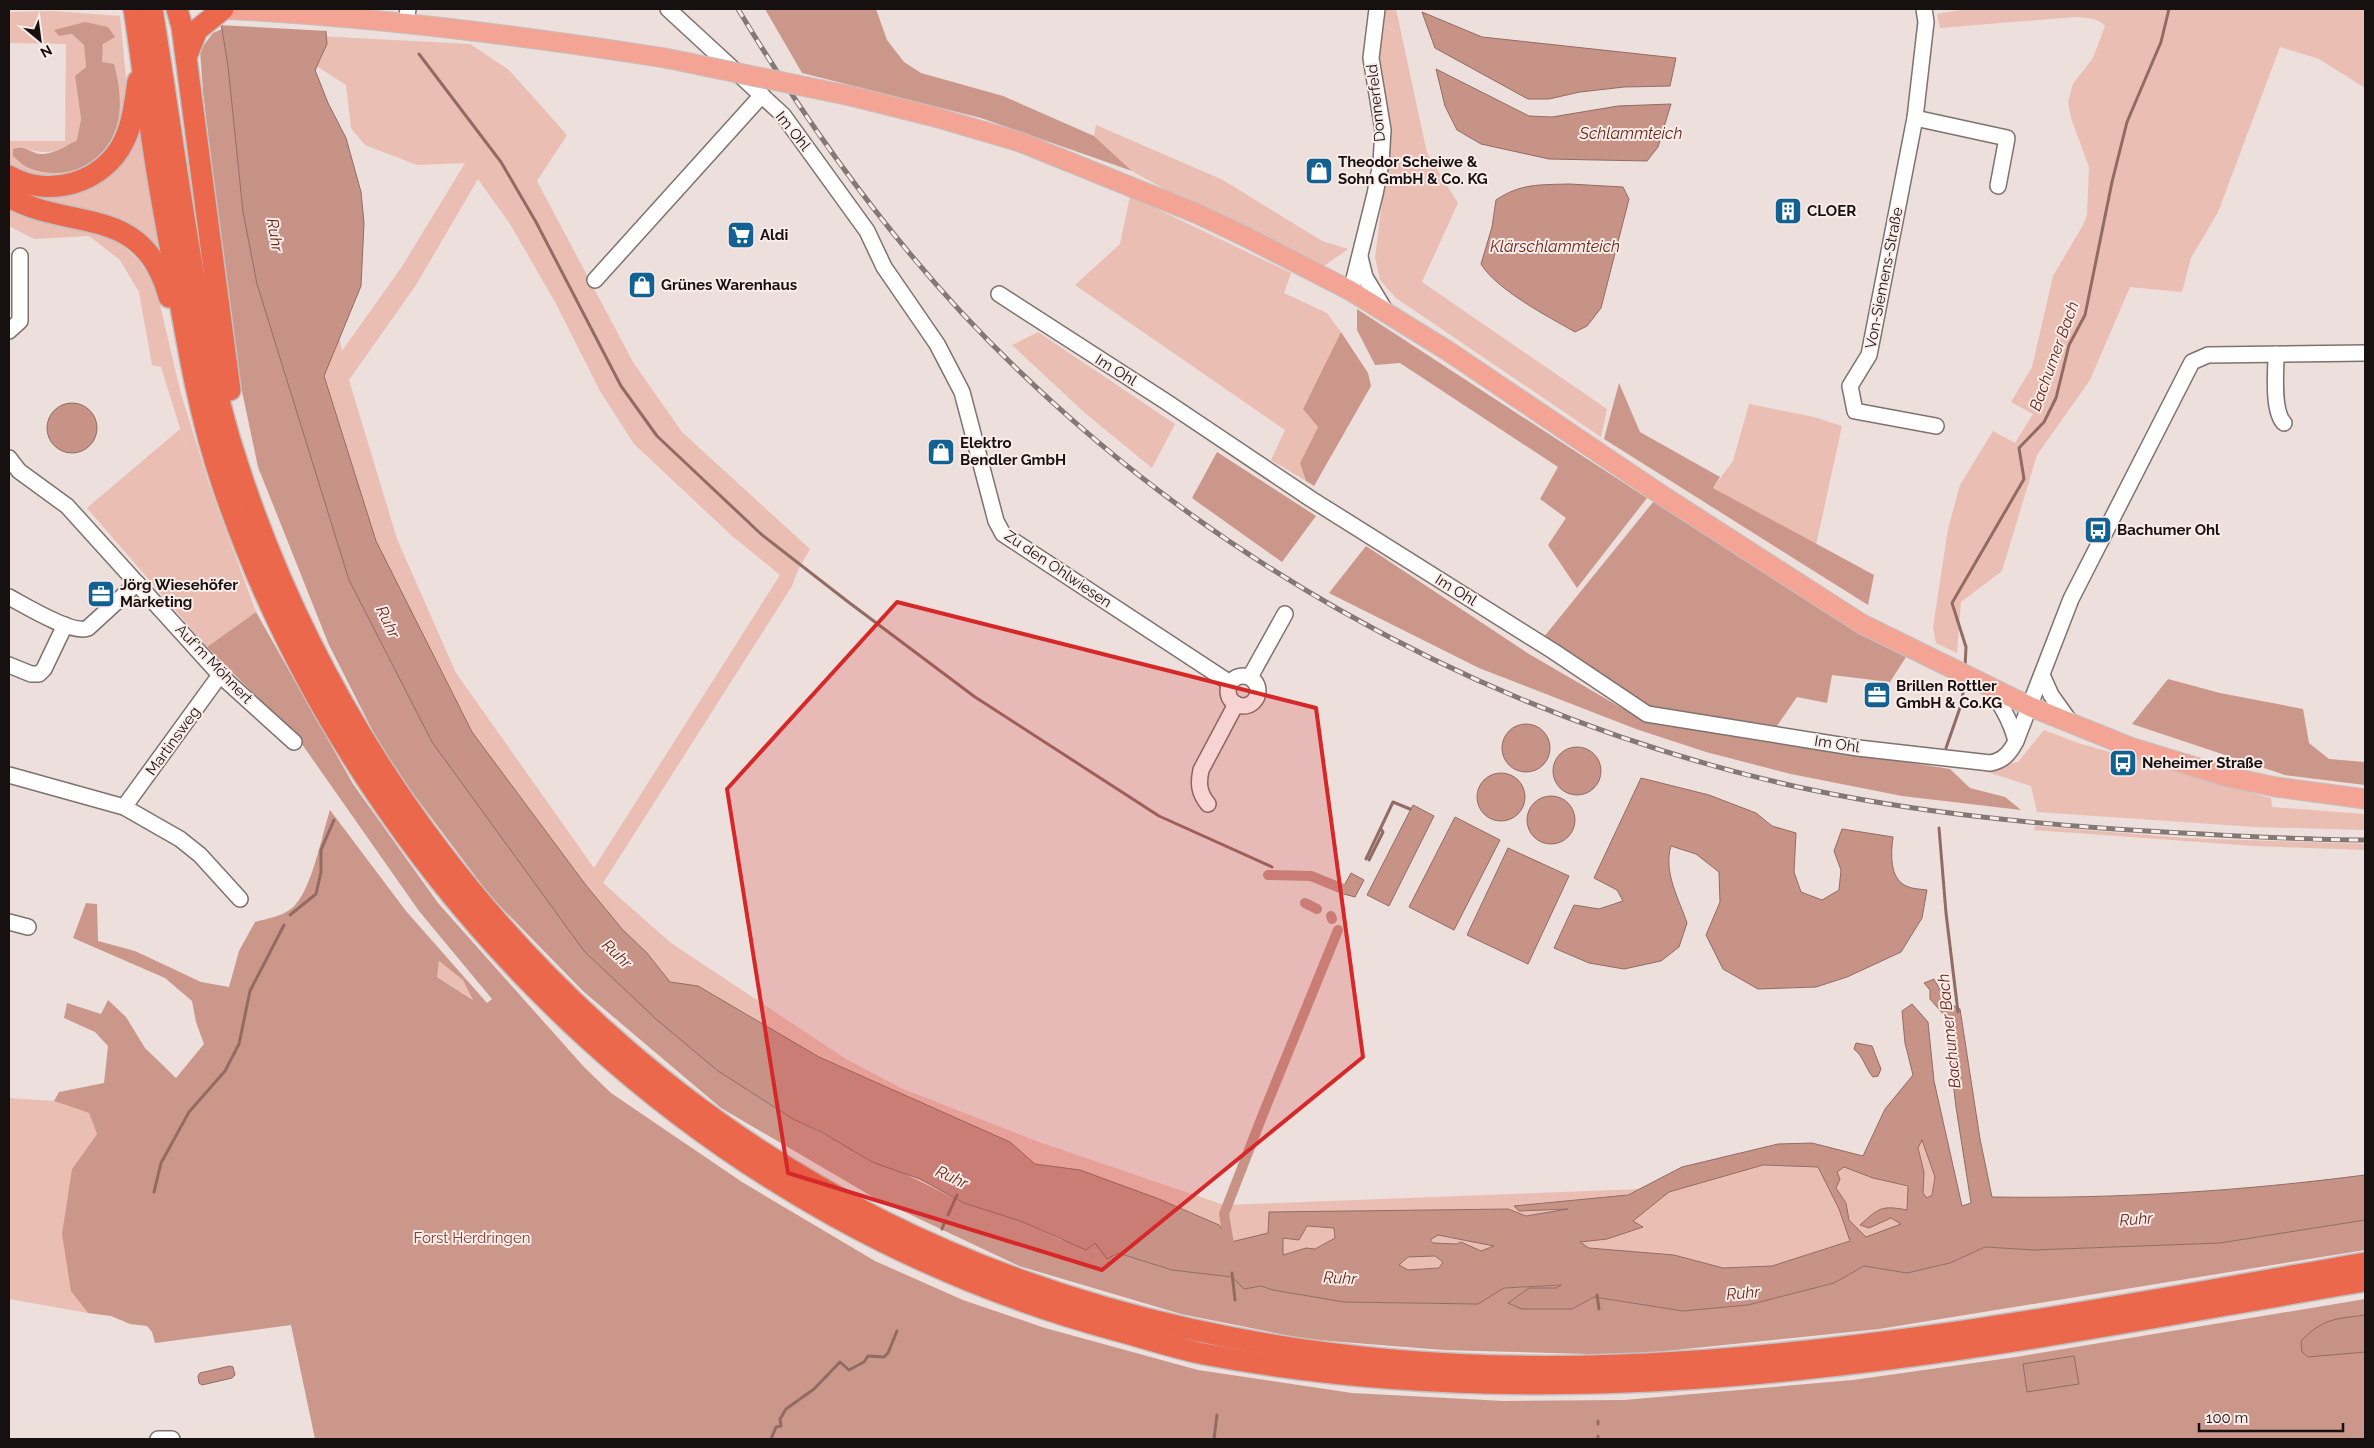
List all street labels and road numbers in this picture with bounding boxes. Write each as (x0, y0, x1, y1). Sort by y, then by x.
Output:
street label: Donnerfeld (1363, 63, 1389, 143)
street label: Im Ohl (772, 108, 815, 155)
street label: Von-Siemens-Straße (1861, 206, 1907, 350)
street label: Im Ohl (1092, 350, 1141, 390)
street label: Zu den Ohlwiesen (1001, 526, 1115, 612)
street label: Im Ohl (1432, 570, 1481, 610)
street label: Auf'm Möhnert (172, 621, 256, 707)
street label: Martinsweg (142, 703, 204, 779)
street label: Im Ohl (1813, 732, 1862, 757)

